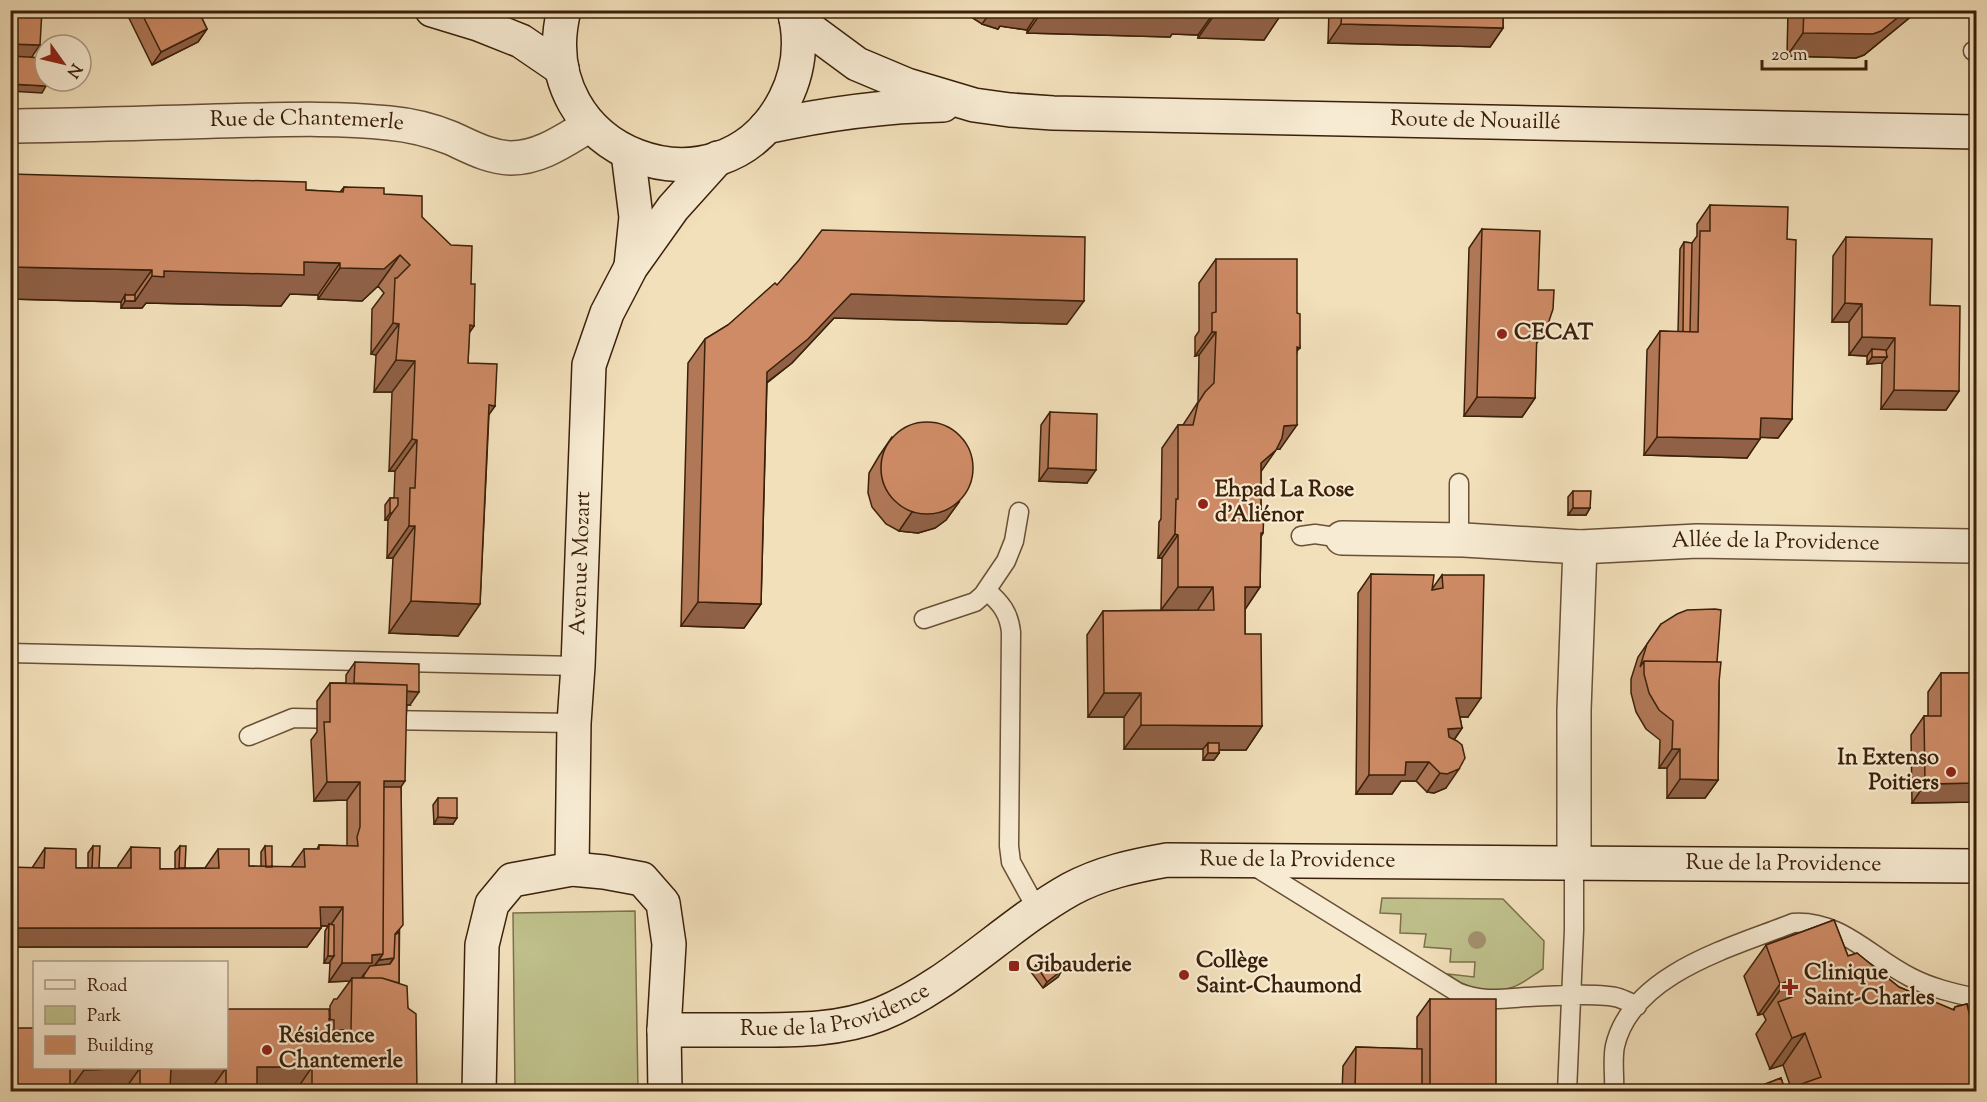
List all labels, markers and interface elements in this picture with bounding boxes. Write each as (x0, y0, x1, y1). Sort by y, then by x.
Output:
north arrow (33, 33, 93, 93)
scale bar (1762, 33, 1866, 71)
text: 20 m (1771, 43, 1808, 69)
text: N (60, 58, 86, 82)
street label: Rue de Chantemerle (210, 103, 406, 141)
street label: Route de Nouaillé (1390, 104, 1561, 139)
place label: CECAT (1514, 318, 1594, 350)
marker: CECAT (1495, 327, 1509, 341)
place label: Ehpad La Rose d'Aliénor (1215, 475, 1354, 532)
street label: Avenue Mozart (563, 490, 600, 636)
marker: Ehpad La Rose d'Aliénor (1196, 497, 1210, 511)
street label: Allée de la Providence (1671, 525, 1880, 560)
place label: In Extenso Poitiers (1838, 743, 1939, 800)
marker: In Extenso Poitiers (1944, 765, 1958, 779)
street label: Rue de la Providence (1199, 844, 1396, 878)
street label: Rue de la Providence (1685, 848, 1882, 881)
place label: Collège Saint-Chaumond (1196, 946, 1362, 1003)
place label: Gibauderie (1026, 950, 1132, 982)
place label: Clinique Saint-Charles (1804, 958, 1935, 1015)
marker: Gibauderie (1007, 959, 1021, 973)
legend (33, 961, 228, 1069)
marker: Collège Saint-Chaumond (1177, 968, 1191, 982)
text: Road (87, 974, 127, 1000)
street label: Rue de la Providence (740, 976, 936, 1046)
marker: Clinique Saint-Charles (1781, 978, 1799, 996)
text: Park (87, 1004, 122, 1030)
place label: Résidence Chantemerle (279, 1021, 403, 1078)
text: Building (87, 1034, 153, 1060)
marker: Résidence Chantemerle (260, 1043, 274, 1057)

